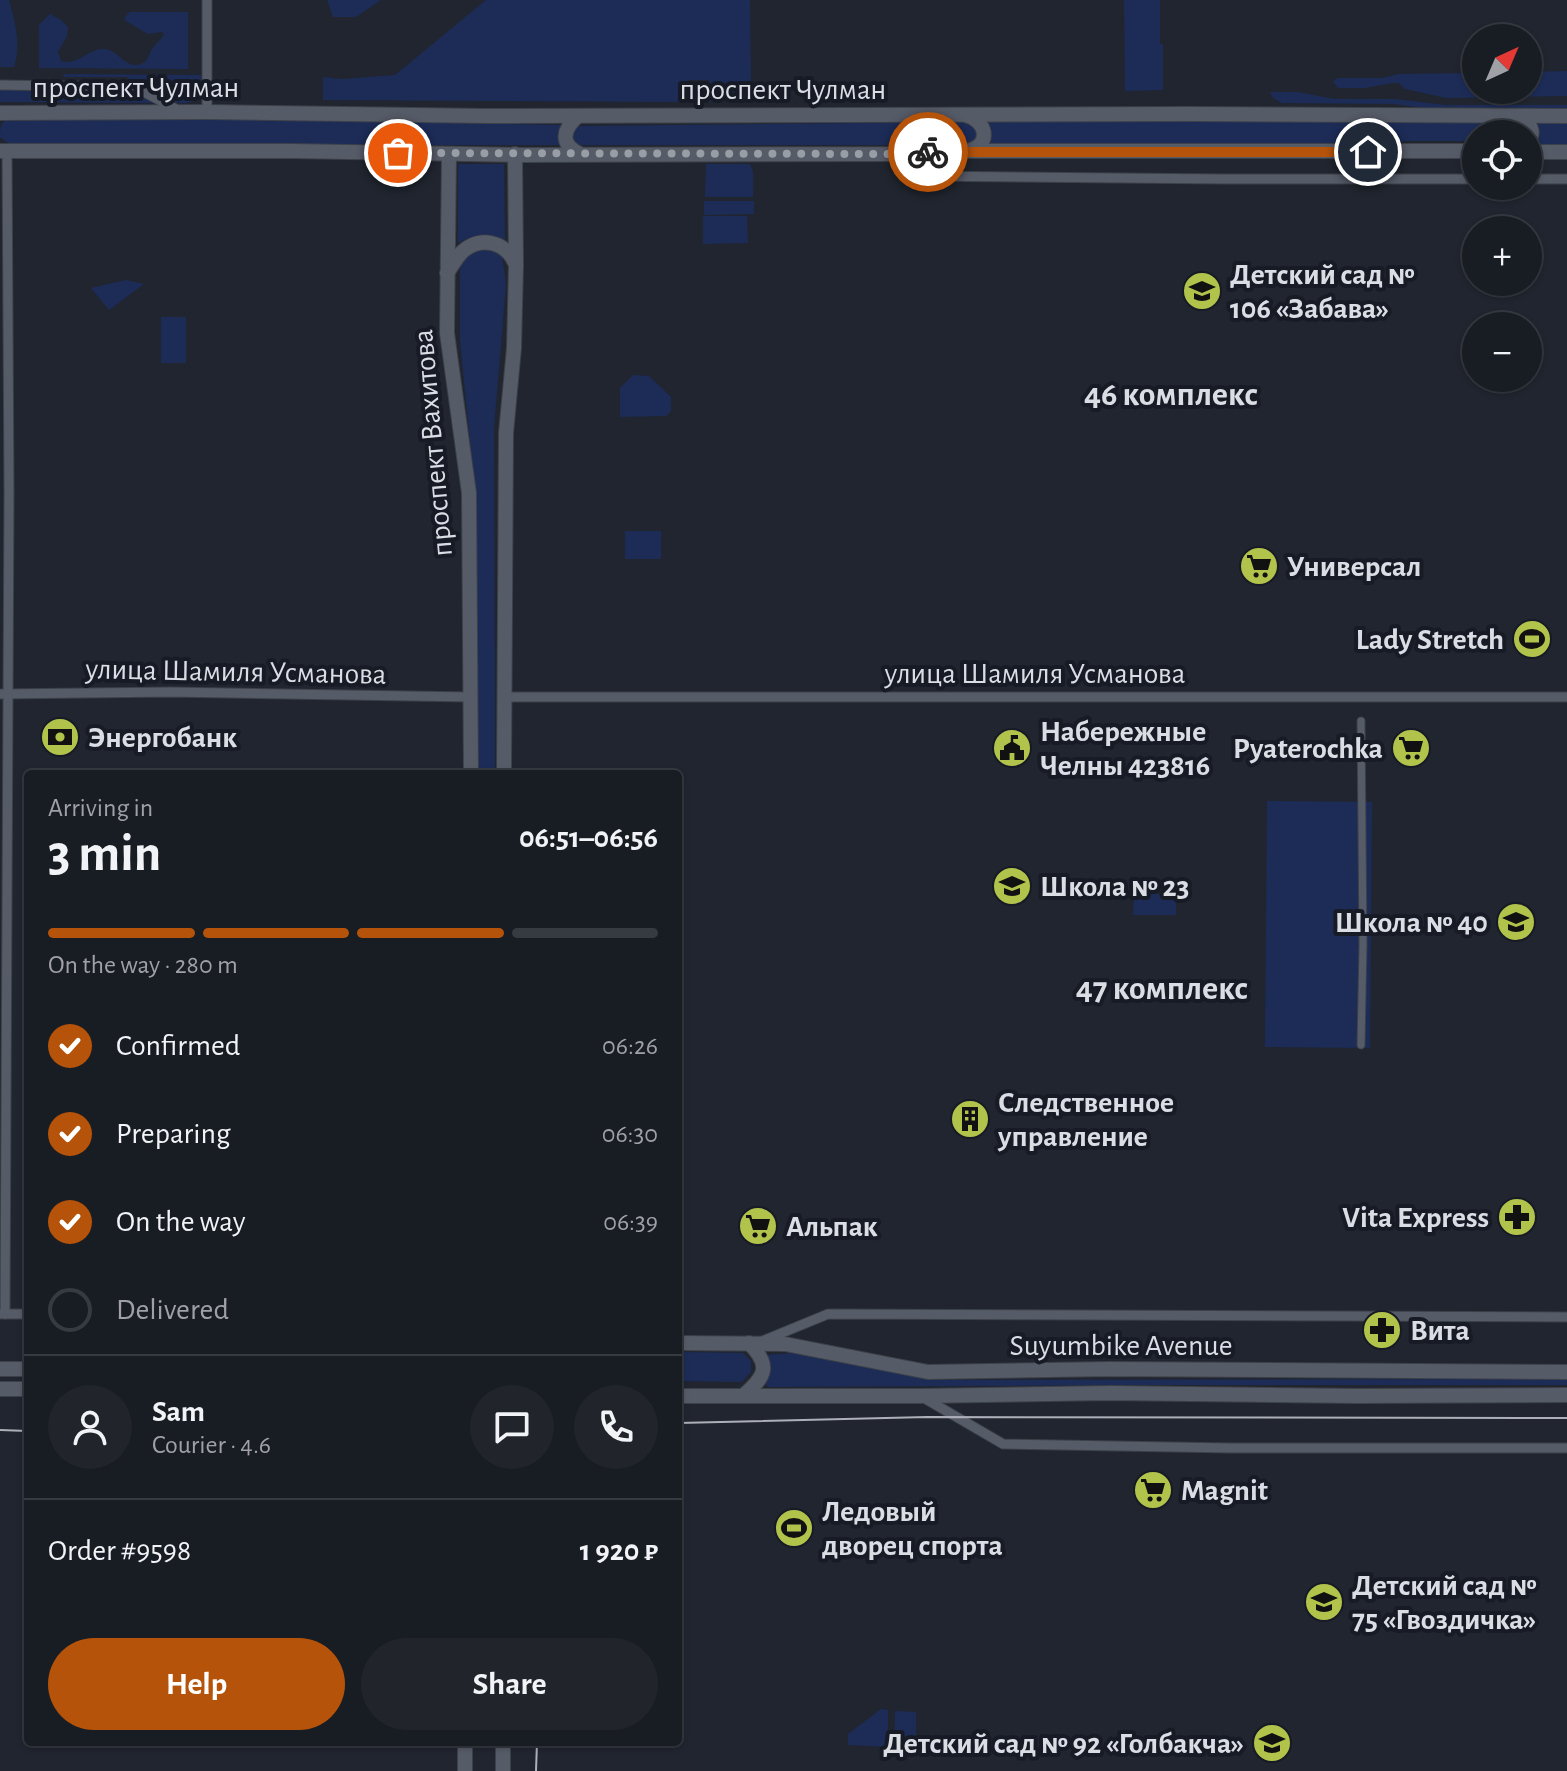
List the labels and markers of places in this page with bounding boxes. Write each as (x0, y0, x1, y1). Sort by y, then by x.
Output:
pin (1334, 118, 1402, 186)
pin (364, 119, 432, 187)
place label: Детский сад № 106 «Забава» (1230, 260, 1415, 324)
school or university icon: Детский сад № 106 «Забава» (1181, 270, 1223, 312)
supermarket icon: Универсал (1238, 545, 1280, 587)
place label: Универсал (1287, 552, 1422, 582)
sports icon: Lady Stretch (1511, 618, 1553, 660)
place label: Lady Stretch (1356, 625, 1504, 655)
bank icon: Энергобанк (39, 716, 81, 758)
place label: Набережные Челны 423816 (1040, 717, 1210, 781)
place label: Энергобанк (88, 723, 237, 753)
public building icon: Набережные Челны 423816 (991, 727, 1033, 769)
supermarket icon: Pyaterochka (1390, 727, 1432, 769)
place label: Pyaterochka (1233, 734, 1383, 764)
school or university icon: Школа № 23 (991, 865, 1033, 907)
place label: Школа № 23 (1040, 872, 1190, 902)
school or university icon: Школа № 40 (1495, 901, 1537, 943)
place label: Школа № 40 (1335, 908, 1488, 938)
place label: Следственное управление (997, 1088, 1174, 1152)
building icon: Следственное управление (949, 1098, 991, 1140)
pharmacy icon: Vita Express (1496, 1196, 1538, 1238)
place label: Vita Express (1342, 1203, 1489, 1233)
supermarket icon: Альпак (737, 1205, 779, 1247)
place label: Альпак (786, 1212, 878, 1242)
pharmacy icon: Вита (1361, 1309, 1403, 1351)
place label: Вита (1410, 1316, 1470, 1346)
supermarket icon: Magnit (1132, 1469, 1174, 1511)
place label: Magnit (1181, 1476, 1268, 1506)
place label: Ледовый дворец спорта (822, 1497, 1003, 1561)
sports icon: Ледовый дворец спорта (773, 1507, 815, 1549)
place label: Детский сад № 75 «Гвоздичка» (1352, 1571, 1537, 1635)
school or university icon: Детский сад № 75 «Гвоздичка» (1303, 1581, 1345, 1623)
school or university icon: Детский сад № 92 «Голбакча» (1251, 1722, 1293, 1764)
place label: Детский сад № 92 «Голбакча» (883, 1729, 1244, 1759)

